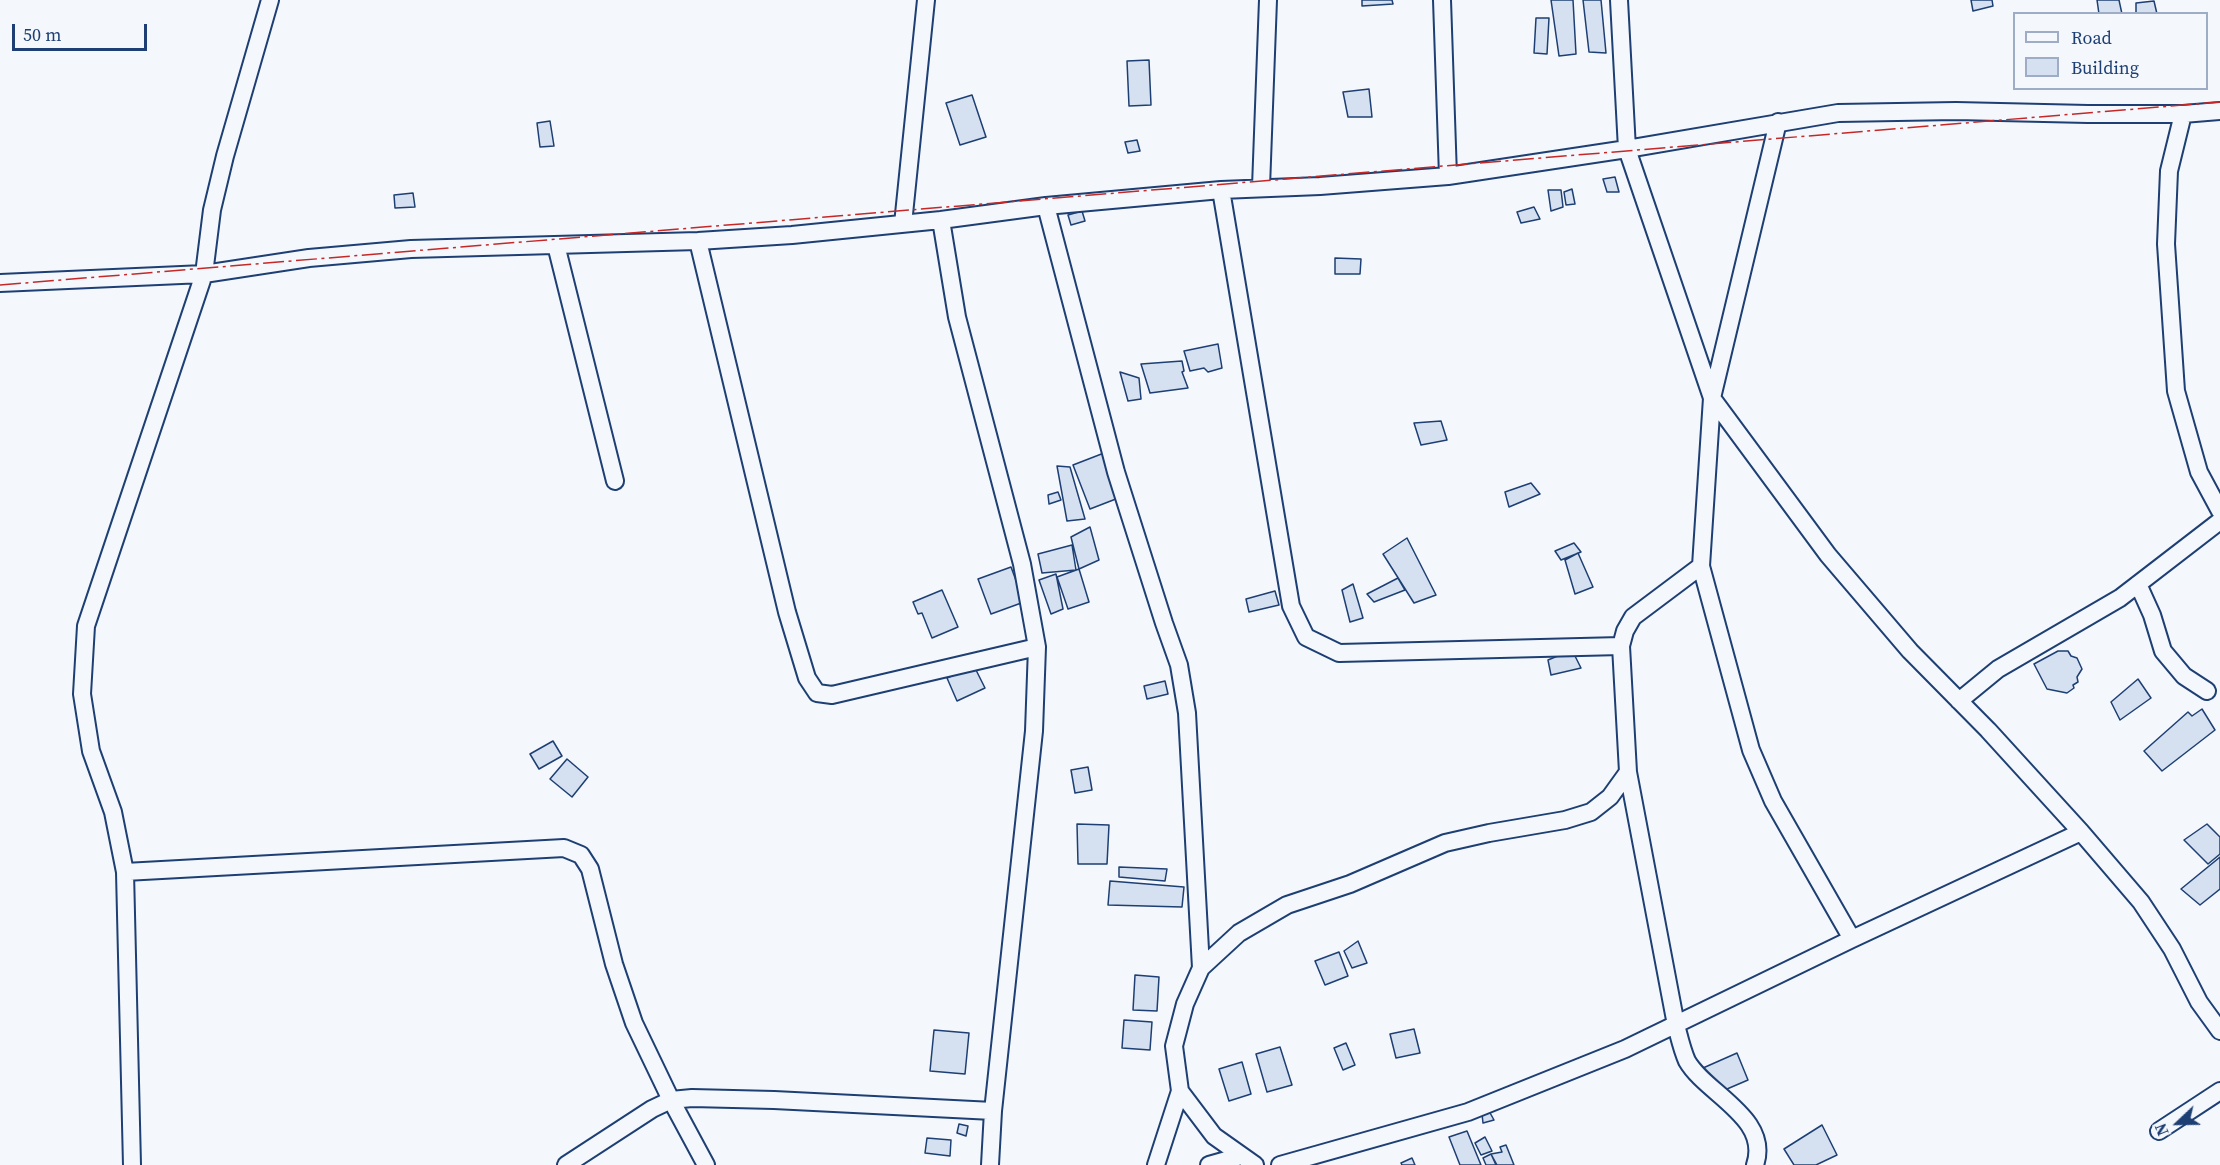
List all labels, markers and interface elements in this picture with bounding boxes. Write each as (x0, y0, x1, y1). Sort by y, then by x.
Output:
scale bar (15, 12, 150, 50)
legend (2013, 12, 2208, 90)
text: 50 m (23, 22, 61, 47)
text: Road (2071, 25, 2112, 50)
text: Building (2071, 55, 2139, 80)
north arrow (2148, 1093, 2208, 1153)
text: N (2149, 1120, 2174, 1139)

